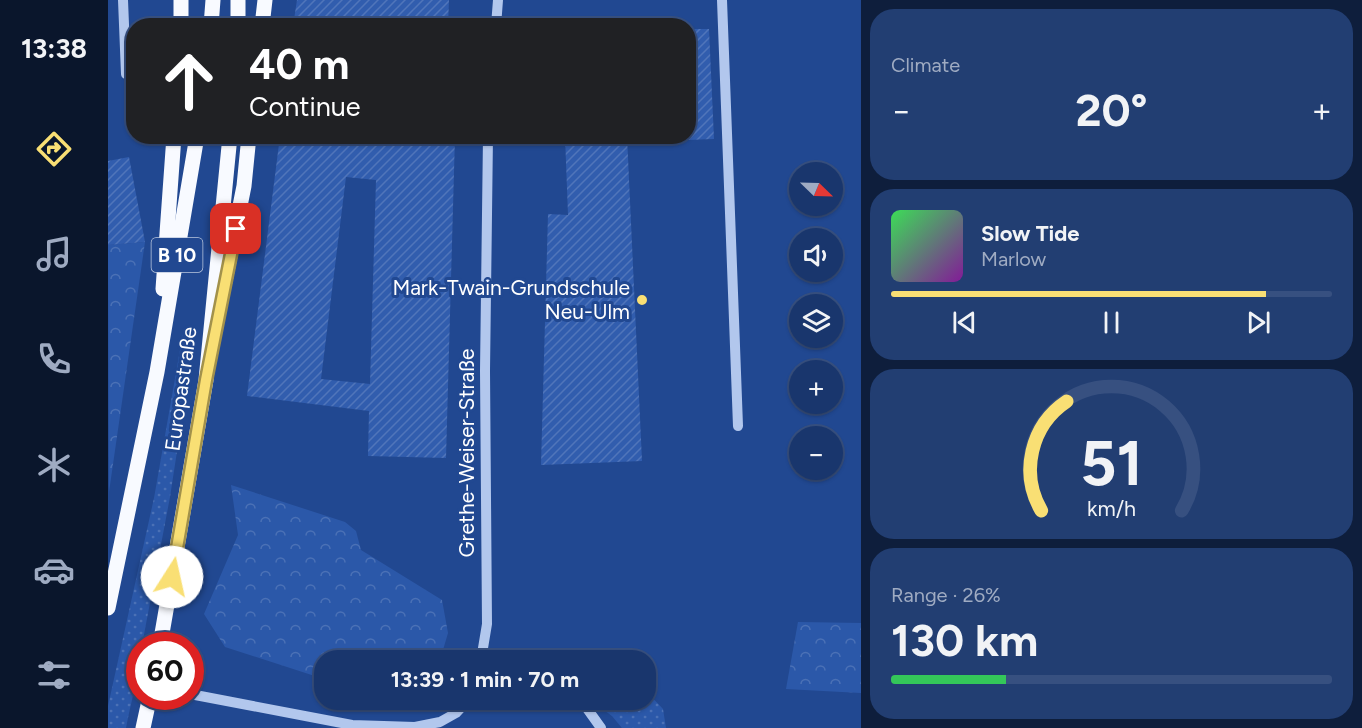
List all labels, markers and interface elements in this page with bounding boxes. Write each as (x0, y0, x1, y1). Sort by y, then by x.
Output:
text: 13:38 (21, 32, 87, 65)
text: 40 m (249, 39, 349, 90)
icon: ahead (150, 42, 228, 120)
text: Climate (891, 53, 960, 77)
text: 20° (1075, 83, 1148, 137)
text: Continue (249, 90, 361, 123)
text: − (891, 91, 912, 130)
text: + (1311, 91, 1332, 130)
icon: directions (33, 128, 75, 170)
north arrow (789, 162, 843, 216)
map controls (789, 162, 843, 480)
pin (210, 203, 261, 254)
icon: arrive (219, 212, 252, 245)
text: Slow Tide (981, 220, 1080, 247)
button: sound (789, 228, 843, 282)
icon: music (33, 233, 75, 275)
road number: B 10 (152, 238, 202, 272)
text: Marlow (981, 247, 1046, 271)
place label: Mark-Twain-Grundschule Neu-Ulm (392, 275, 630, 324)
marker: Mark-Twain-Grundschule Neu-Ulm (635, 293, 649, 307)
button: layers (789, 294, 843, 348)
icon: previous (948, 306, 981, 339)
icon: pause (1095, 306, 1128, 339)
icon: next (1242, 306, 1275, 339)
street label: Europastraße (159, 325, 202, 453)
icon: phone (33, 338, 75, 380)
street label: Grethe-Weiser-Straße (454, 348, 479, 558)
button: + (789, 360, 843, 414)
button: − (789, 426, 843, 480)
text: 51 (1080, 426, 1143, 501)
icon: climate (33, 444, 75, 486)
text: km/h (1087, 496, 1136, 521)
position arrow (140, 545, 204, 609)
icon: car (33, 549, 75, 591)
text: Range · 26% (891, 583, 1001, 607)
text: 130 km (891, 613, 1038, 667)
speed limit sign: 60 (126, 632, 204, 710)
icon: filters (33, 654, 75, 696)
text: 13:39 · 1 min · 70 m (391, 666, 579, 693)

